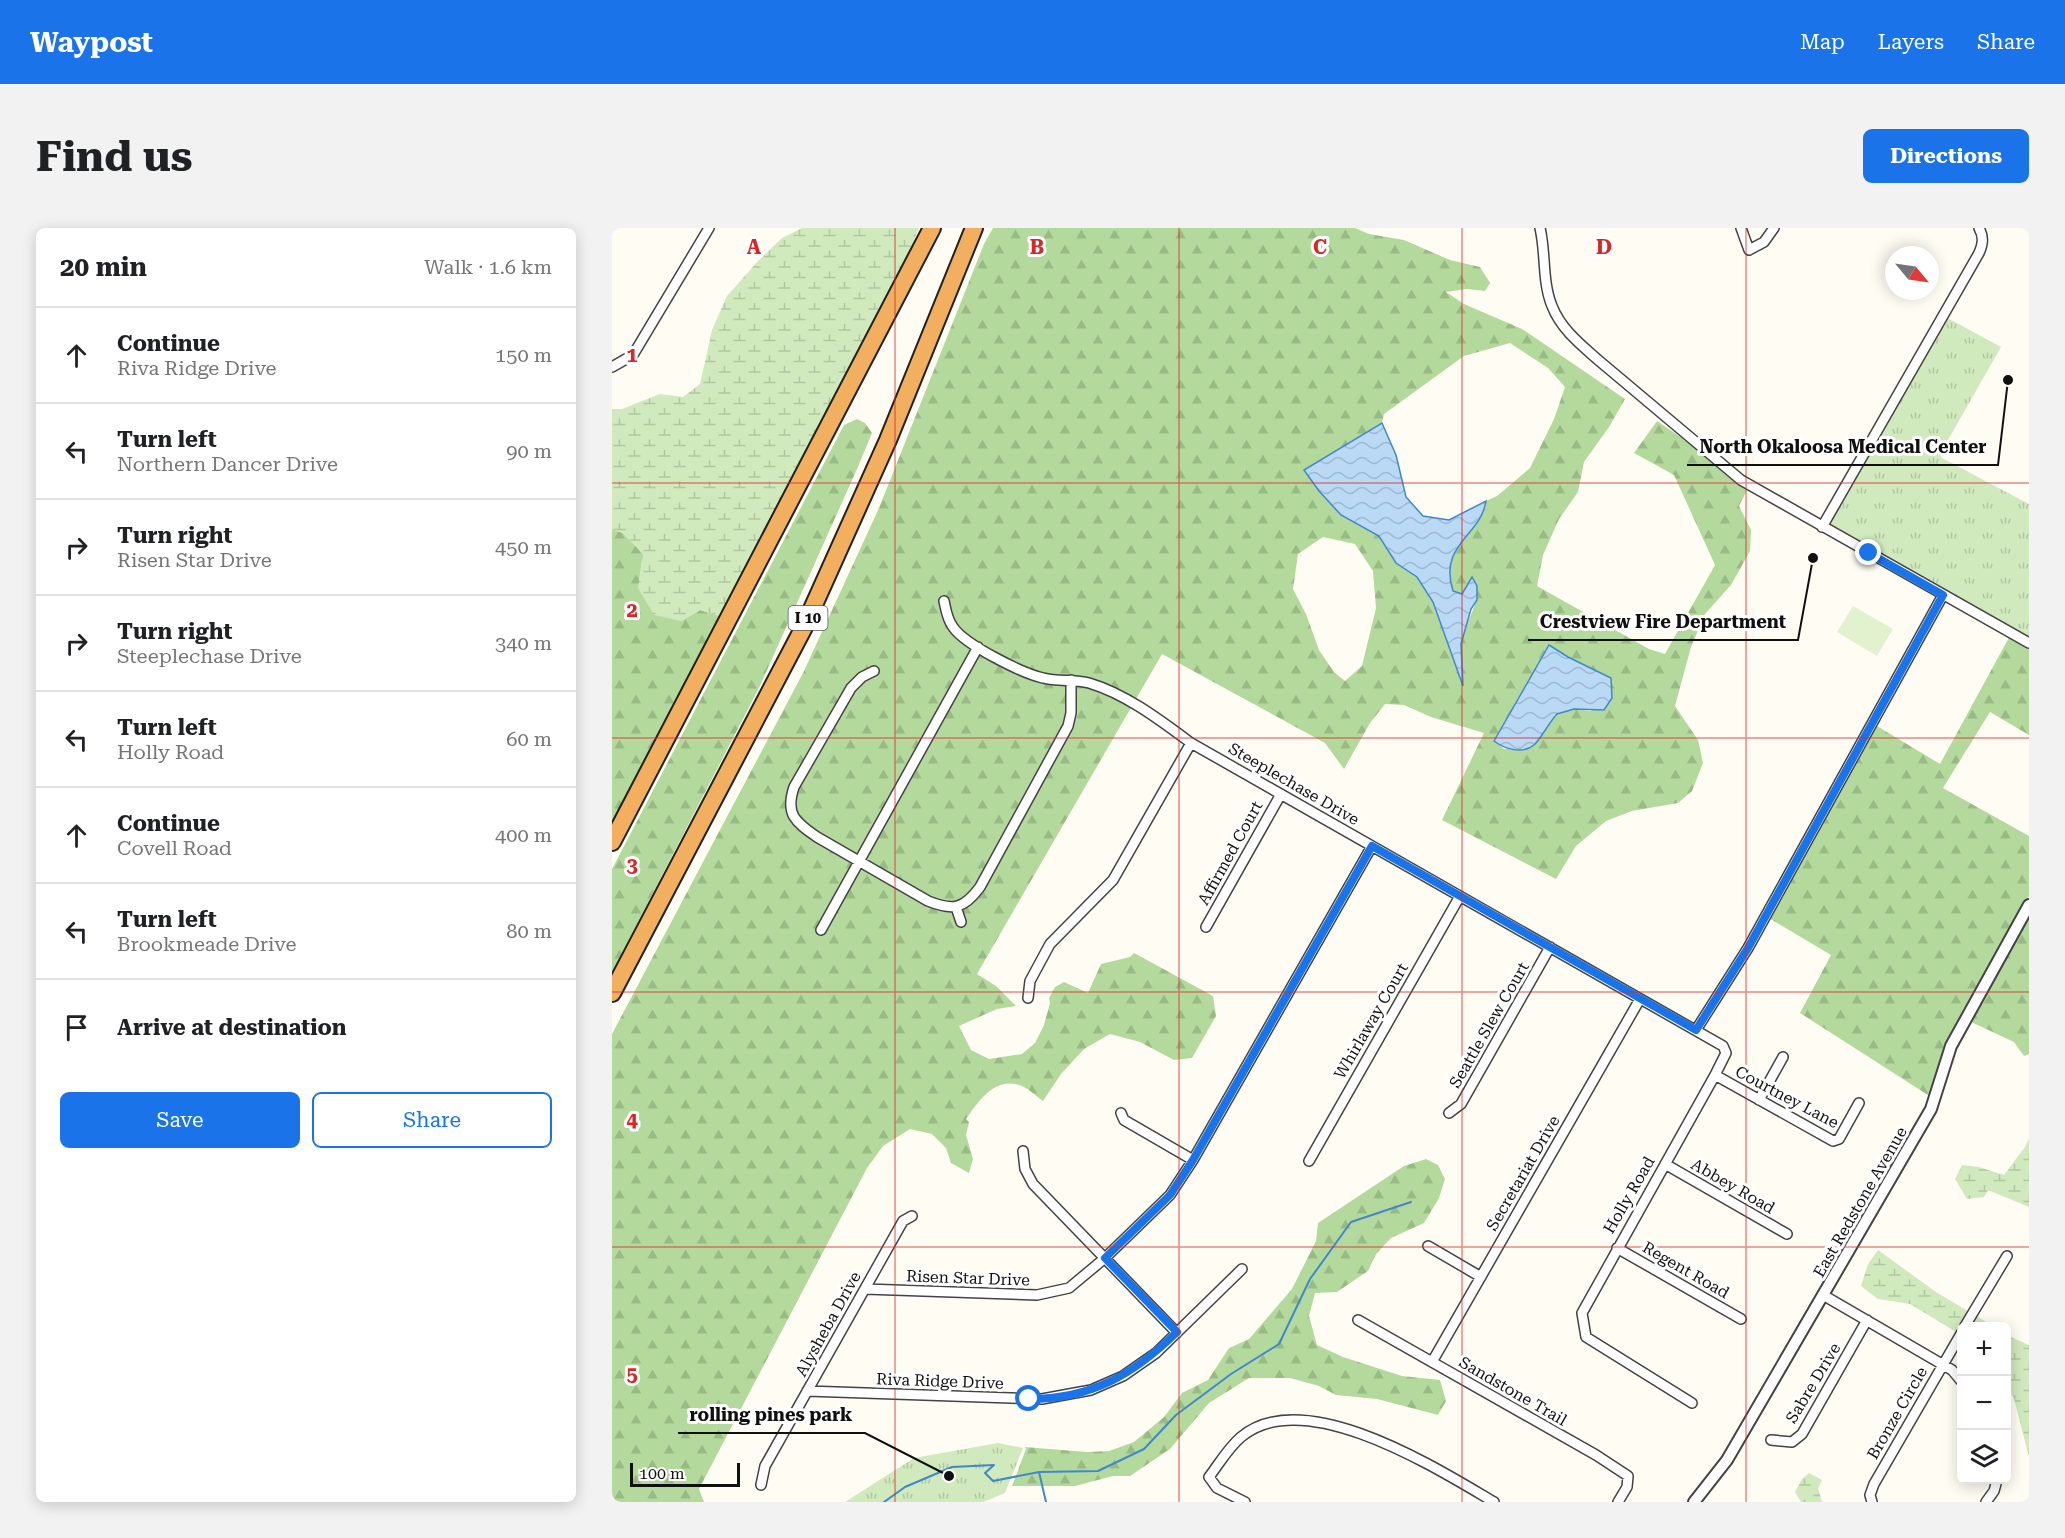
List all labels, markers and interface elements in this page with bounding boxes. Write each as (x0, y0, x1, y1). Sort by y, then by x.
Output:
text: Waypost (30, 26, 153, 59)
text: Map (1800, 30, 1845, 54)
text: Layers (1878, 30, 1944, 54)
text: Share (1977, 30, 2035, 54)
button: Directions (1863, 129, 2029, 183)
text: Find us (36, 132, 193, 181)
text: A (747, 235, 762, 259)
text: B (1030, 235, 1044, 259)
text: C (1313, 235, 1327, 259)
text: D (1596, 235, 1612, 259)
north arrow (1885, 246, 1939, 300)
text: 20 min (60, 252, 147, 282)
text: Walk · 1.6 km (424, 255, 552, 279)
text: Continue (117, 331, 220, 356)
icon: ahead (60, 339, 93, 372)
text: 150 m (495, 343, 552, 367)
text: 1 (626, 343, 638, 367)
text: Riva Ridge Drive (117, 356, 277, 380)
text: Turn left (117, 427, 217, 452)
callout: North Okaloosa Medical Center (1687, 429, 1998, 465)
icon: left (60, 435, 93, 468)
text: North Okaloosa Medical Center (1700, 436, 1986, 457)
text: 90 m (506, 439, 552, 463)
text: Northern Dancer Drive (117, 452, 338, 476)
text: Turn right (117, 523, 232, 548)
icon: right (60, 531, 93, 564)
text: 450 m (495, 535, 552, 559)
route end (1855, 539, 1881, 565)
text: Risen Star Drive (117, 548, 272, 572)
text: 2 (626, 598, 638, 622)
callout: Crestview Fire Department (1528, 604, 1798, 640)
road number: I 10 (788, 606, 828, 630)
text: Crestview Fire Department (1540, 611, 1786, 632)
text: Turn right (117, 619, 232, 644)
icon: right (60, 627, 93, 660)
text: 340 m (495, 631, 552, 655)
text: Steeplechase Drive (117, 644, 302, 668)
text: Turn left (117, 715, 217, 740)
icon: left (60, 723, 93, 756)
text: 60 m (506, 727, 552, 751)
street label: Steeplechase Drive (1225, 739, 1363, 829)
text: Holly Road (117, 740, 224, 764)
street label: Affirmed Court (1194, 798, 1266, 908)
text: Continue (117, 811, 220, 836)
icon: ahead (60, 819, 93, 852)
text: 400 m (495, 823, 552, 847)
text: Covell Road (117, 836, 232, 860)
text: 3 (626, 853, 638, 877)
text: Turn left (117, 907, 217, 932)
icon: left (60, 915, 93, 948)
text: 80 m (506, 919, 552, 943)
text: Brookmeade Drive (117, 932, 296, 956)
street label: Seattle Slew Court (1445, 959, 1533, 1091)
street label: Whirlaway Court (1330, 960, 1412, 1082)
icon: arrive (60, 1011, 93, 1044)
text: Arrive at destination (117, 1015, 346, 1040)
street label: Courtney Lane (1732, 1062, 1842, 1132)
button: Save (60, 1092, 300, 1148)
button: Share (312, 1092, 552, 1148)
text: 4 (626, 1108, 638, 1132)
street label: Secretariat Drive (1482, 1112, 1564, 1234)
street label: East Redstone Avenue (1809, 1123, 1911, 1281)
street label: Holly Road (1599, 1153, 1659, 1237)
street label: Abbey Road (1688, 1154, 1778, 1218)
street label: Regent Road (1639, 1238, 1733, 1302)
street label: Risen Star Drive (906, 1266, 1030, 1290)
street label: Alysheba Drive (791, 1268, 865, 1380)
map controls (1957, 1322, 2011, 1484)
button: + (1957, 1322, 2011, 1376)
street label: Sabre Drive (1782, 1339, 1844, 1426)
street label: Sandstone Trail (1456, 1352, 1570, 1430)
text: 5 (626, 1362, 638, 1386)
street label: Bronze Circle (1863, 1363, 1931, 1463)
street label: Riva Ridge Drive (876, 1369, 1004, 1393)
button: − (1957, 1376, 2011, 1430)
route start (1015, 1385, 1041, 1411)
callout: rolling pines park (678, 1397, 865, 1433)
text: rolling pines park (690, 1404, 853, 1425)
button: layers (1957, 1430, 2011, 1484)
scale bar (630, 1460, 740, 1488)
text: 100 m (639, 1464, 685, 1483)

